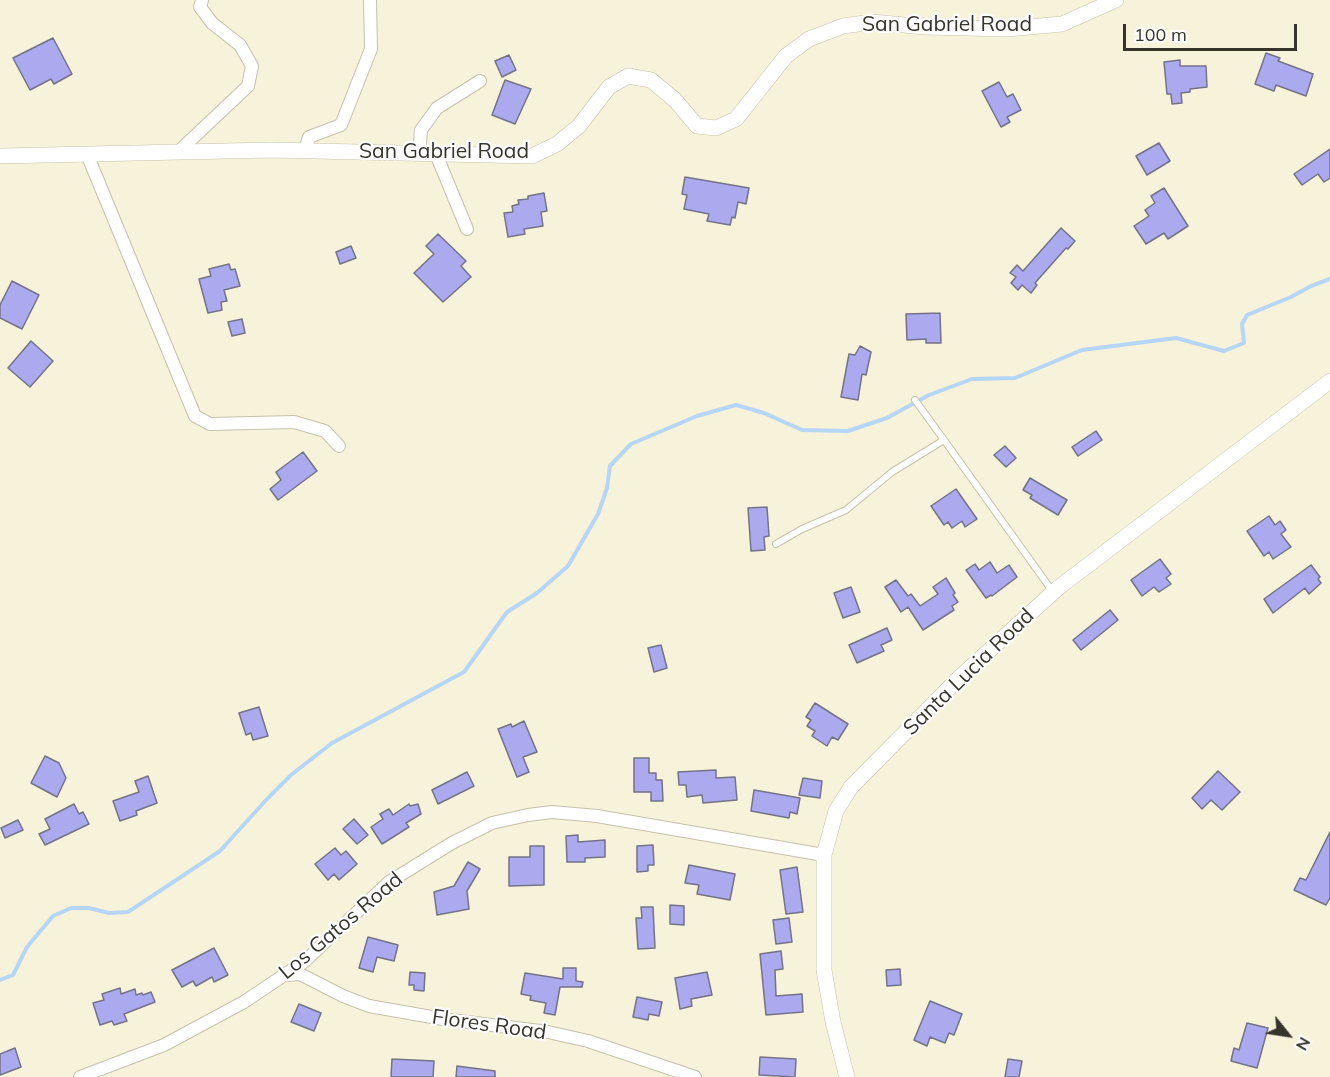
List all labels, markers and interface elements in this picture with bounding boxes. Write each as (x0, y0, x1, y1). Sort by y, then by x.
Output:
street label: San Gabriel Road (862, 12, 1032, 38)
scale bar (1126, 12, 1300, 50)
text: 100 m (1134, 23, 1187, 46)
street label: San Gabriel Road (359, 139, 529, 165)
street label: Santa Lucia Road (898, 603, 1040, 741)
street label: Los Gatos Road (274, 867, 408, 985)
street label: Flores Road (430, 1005, 548, 1045)
north arrow (1258, 1005, 1318, 1065)
text: N (1292, 1034, 1315, 1054)

